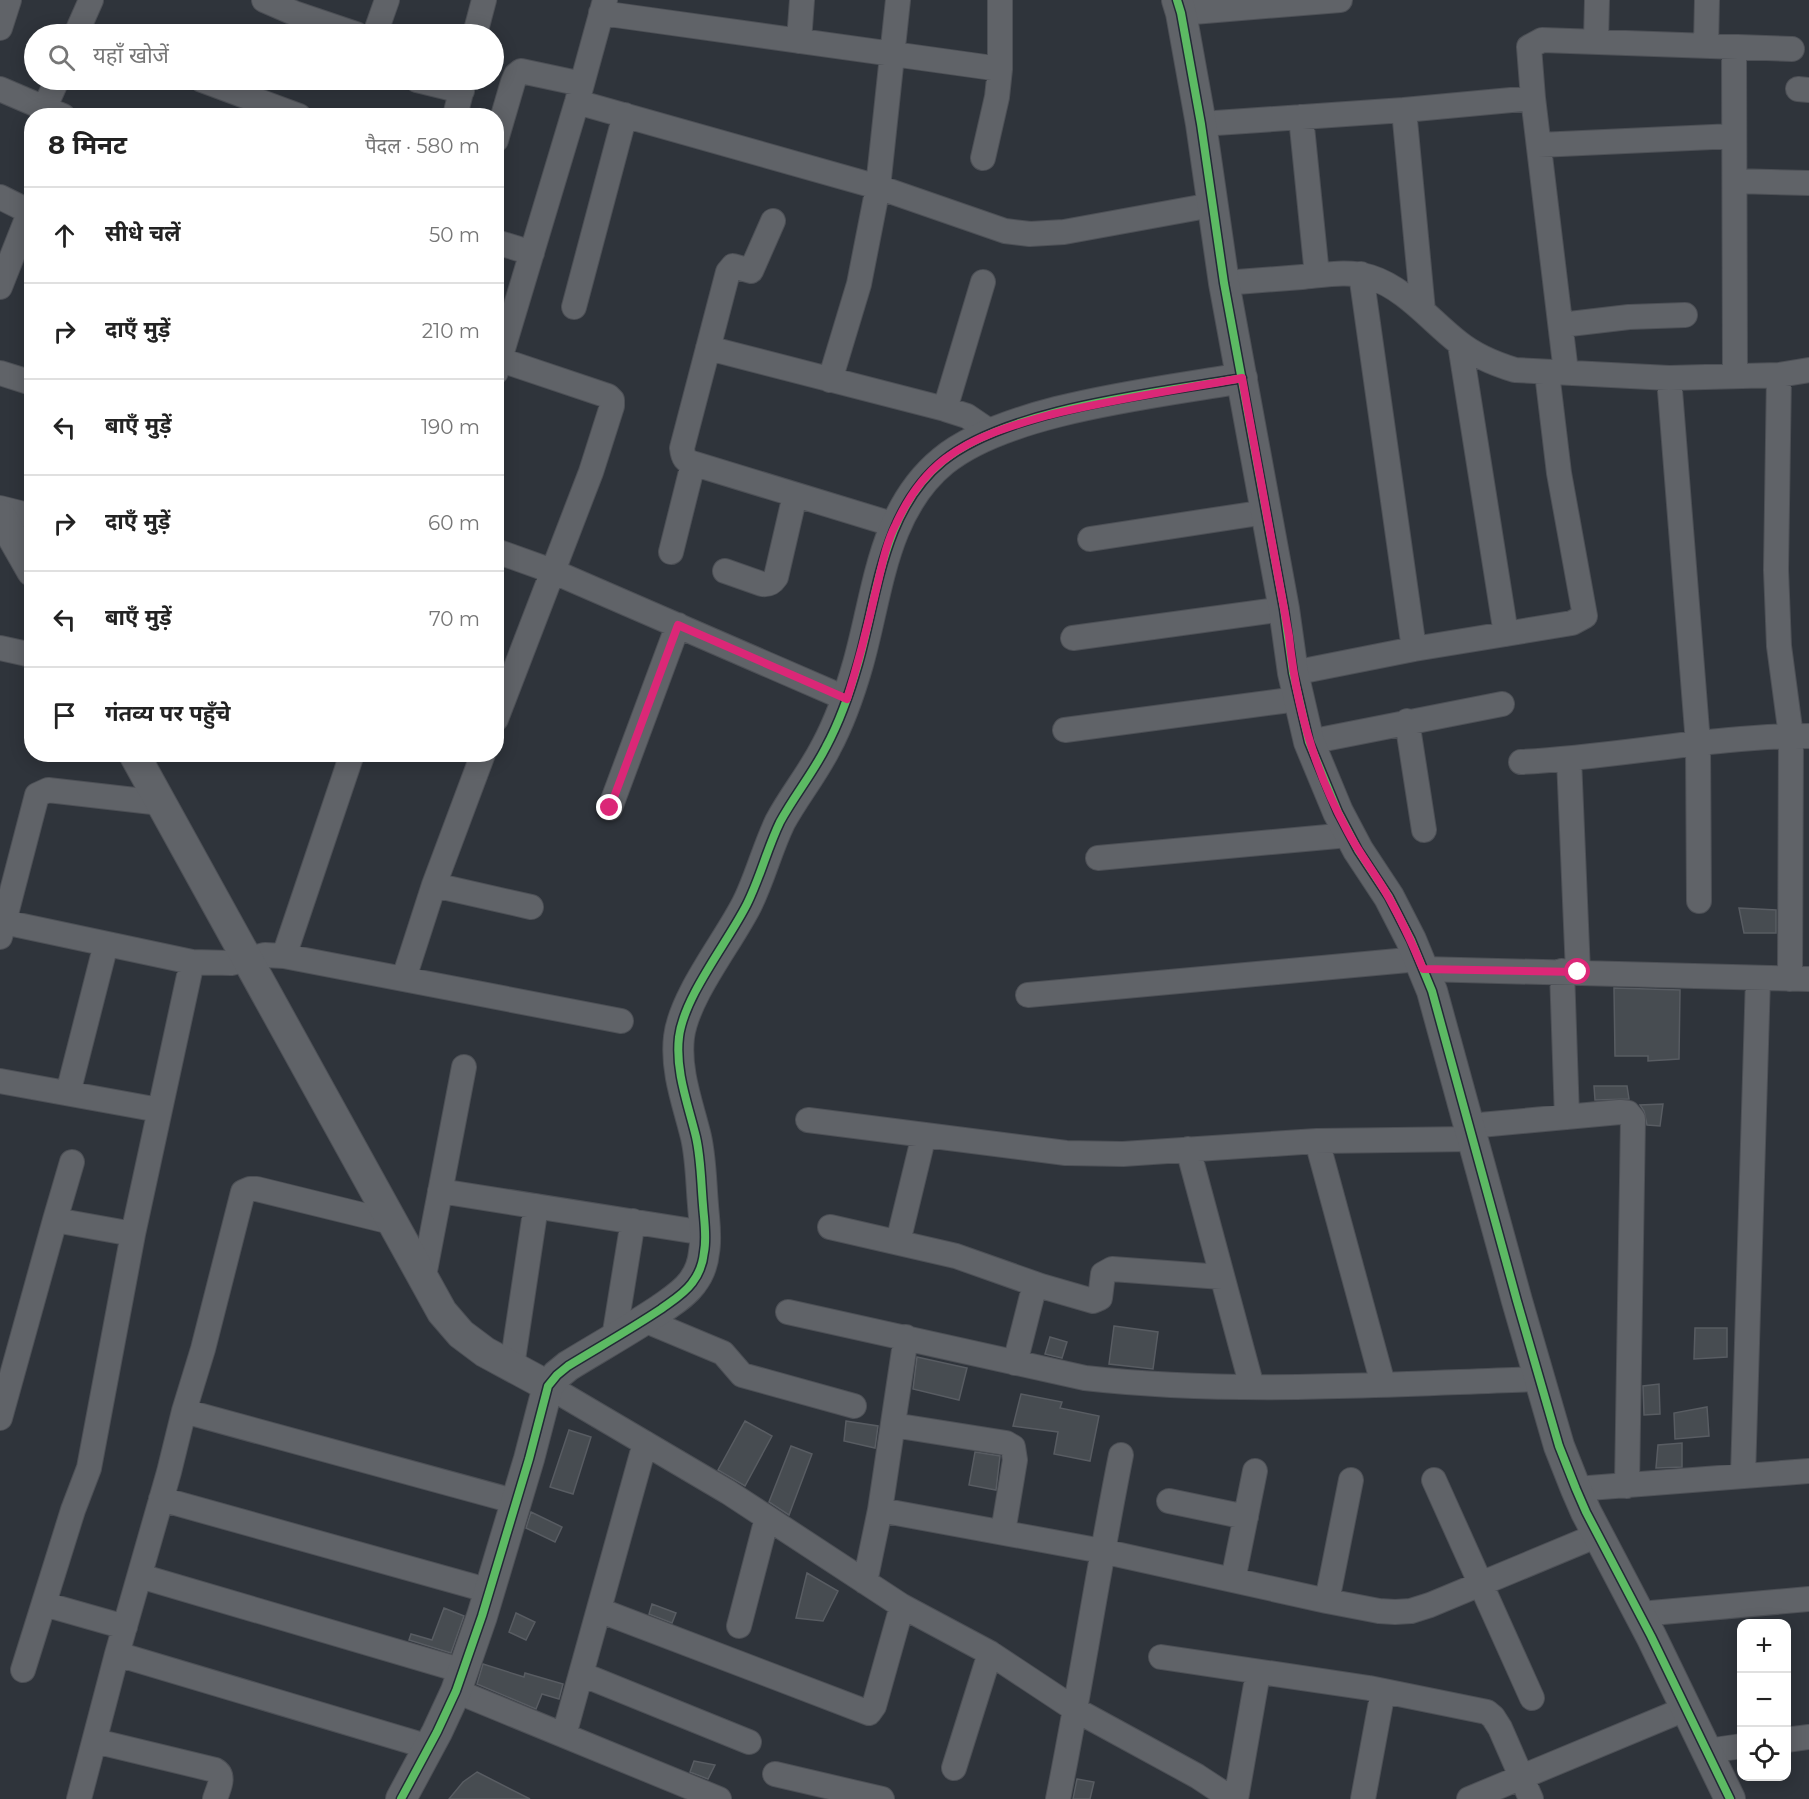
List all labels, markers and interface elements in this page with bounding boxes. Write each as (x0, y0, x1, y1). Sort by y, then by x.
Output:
search box (24, 24, 504, 90)
icon: search (45, 41, 78, 74)
text: यहाँ खोजें (93, 42, 169, 69)
text: 8 मिनट (48, 129, 127, 161)
text: पैदल · 580 m (365, 134, 480, 158)
icon: ahead (48, 219, 81, 252)
text: सीधे चलें (105, 220, 181, 247)
text: 50 m (429, 223, 480, 247)
icon: right (48, 315, 81, 348)
text: दाएँ मुड़ें (105, 316, 170, 343)
text: 210 m (422, 319, 480, 343)
icon: left (48, 411, 81, 444)
text: बाएँ मुड़ें (105, 412, 172, 439)
text: 190 m (421, 415, 480, 439)
icon: right (48, 507, 81, 540)
text: दाएँ मुड़ें (105, 508, 170, 535)
text: 60 m (428, 511, 480, 535)
icon: left (48, 603, 81, 636)
text: बाएँ मुड़ें (105, 604, 172, 631)
text: 70 m (429, 607, 480, 631)
icon: arrive (48, 699, 81, 732)
text: गंतव्य पर पहुँचे (105, 700, 231, 727)
route end (596, 794, 622, 820)
route start (1564, 958, 1590, 984)
map controls (1737, 1619, 1791, 1781)
button: + (1737, 1619, 1791, 1673)
button: − (1737, 1673, 1791, 1727)
button: locate (1737, 1727, 1791, 1781)

